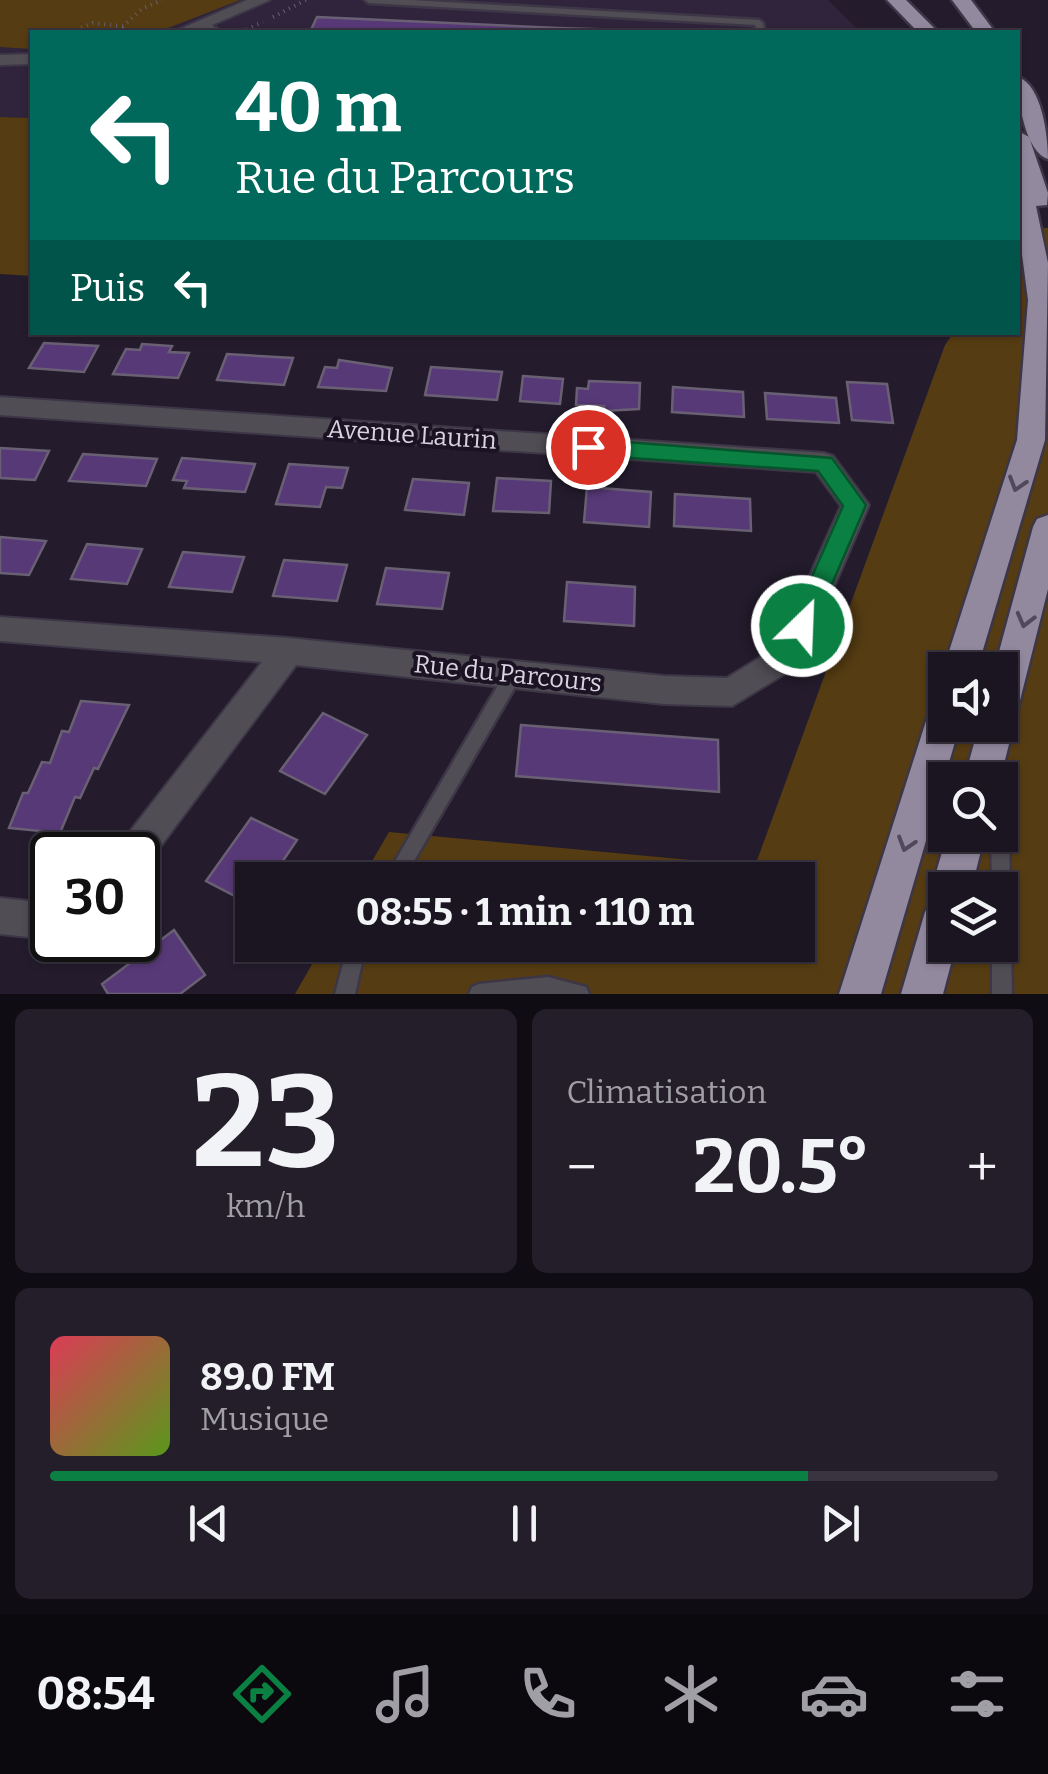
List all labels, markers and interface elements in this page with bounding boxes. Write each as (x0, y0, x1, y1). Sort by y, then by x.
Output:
text: 40 m (235, 66, 401, 150)
icon: left (70, 70, 200, 200)
text: Rue du Parcours (235, 151, 575, 205)
icon: left (165, 260, 220, 315)
text: Puis (70, 265, 145, 311)
pin (546, 405, 631, 490)
street label: Avenue Laurin (326, 414, 498, 456)
icon: arrive (561, 420, 616, 475)
one-way arrow (1008, 474, 1029, 491)
position arrow (750, 574, 854, 678)
one-way arrow (1015, 611, 1036, 629)
street label: Rue du Parcours (412, 649, 603, 699)
map controls (928, 652, 1018, 962)
button: sound (928, 652, 1018, 742)
button: search (928, 762, 1018, 852)
speed limit sign: 30 (30, 832, 160, 962)
one-way arrow (897, 835, 918, 852)
button: layers (928, 872, 1018, 962)
text: 08:55 · 1 min · 110 m (356, 889, 694, 935)
text: 23 (192, 1044, 340, 1200)
text: Climatisation (567, 1073, 767, 1111)
text: 20.5° (693, 1122, 870, 1212)
text: − (567, 1135, 597, 1201)
text: + (967, 1135, 998, 1201)
text: km/h (226, 1187, 305, 1225)
text: 89.0 FM (200, 1354, 335, 1400)
text: Musique (200, 1400, 329, 1438)
icon: previous (181, 1496, 236, 1551)
icon: pause (497, 1496, 552, 1551)
icon: next (813, 1496, 868, 1551)
icon: directions (227, 1659, 297, 1729)
icon: music (370, 1659, 440, 1729)
icon: phone (513, 1659, 583, 1729)
icon: climate (656, 1659, 726, 1729)
icon: car (799, 1659, 869, 1729)
icon: filters (942, 1659, 1012, 1729)
text: 08:54 (36, 1667, 155, 1721)

